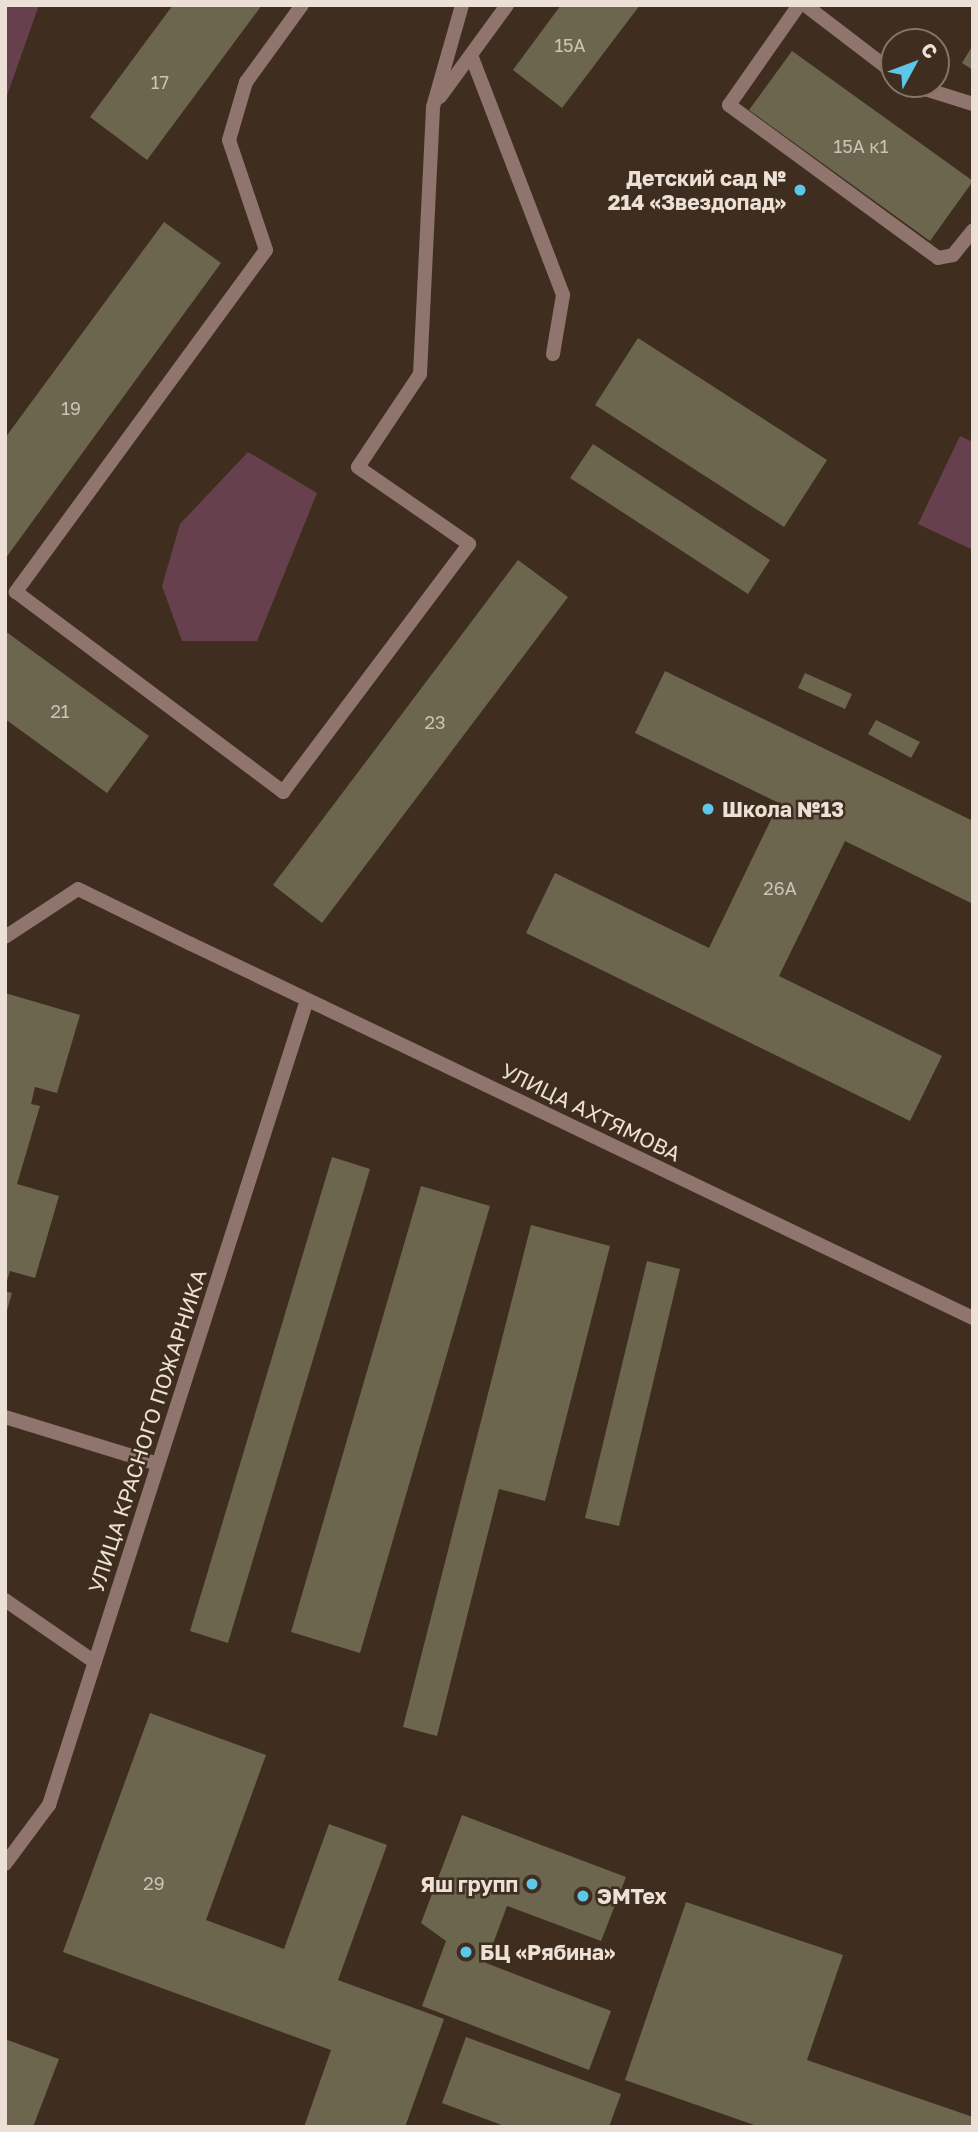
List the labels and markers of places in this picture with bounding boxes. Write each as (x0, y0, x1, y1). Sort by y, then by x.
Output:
place label: Детский сад № 214 «Звездопад» (608, 165, 786, 215)
marker: Детский сад № 214 «Звездопад» (792, 182, 808, 198)
place label: Школа №13 (722, 796, 844, 822)
marker: Школа №13 (700, 801, 716, 817)
place label: Яш групп (420, 1871, 518, 1897)
marker: Яш групп (524, 1876, 540, 1892)
place label: ЭМТех (597, 1883, 667, 1909)
marker: ЭМТех (575, 1888, 591, 1904)
place label: БЦ «Рябина» (480, 1939, 615, 1965)
marker: БЦ «Рябина» (458, 1944, 474, 1960)

